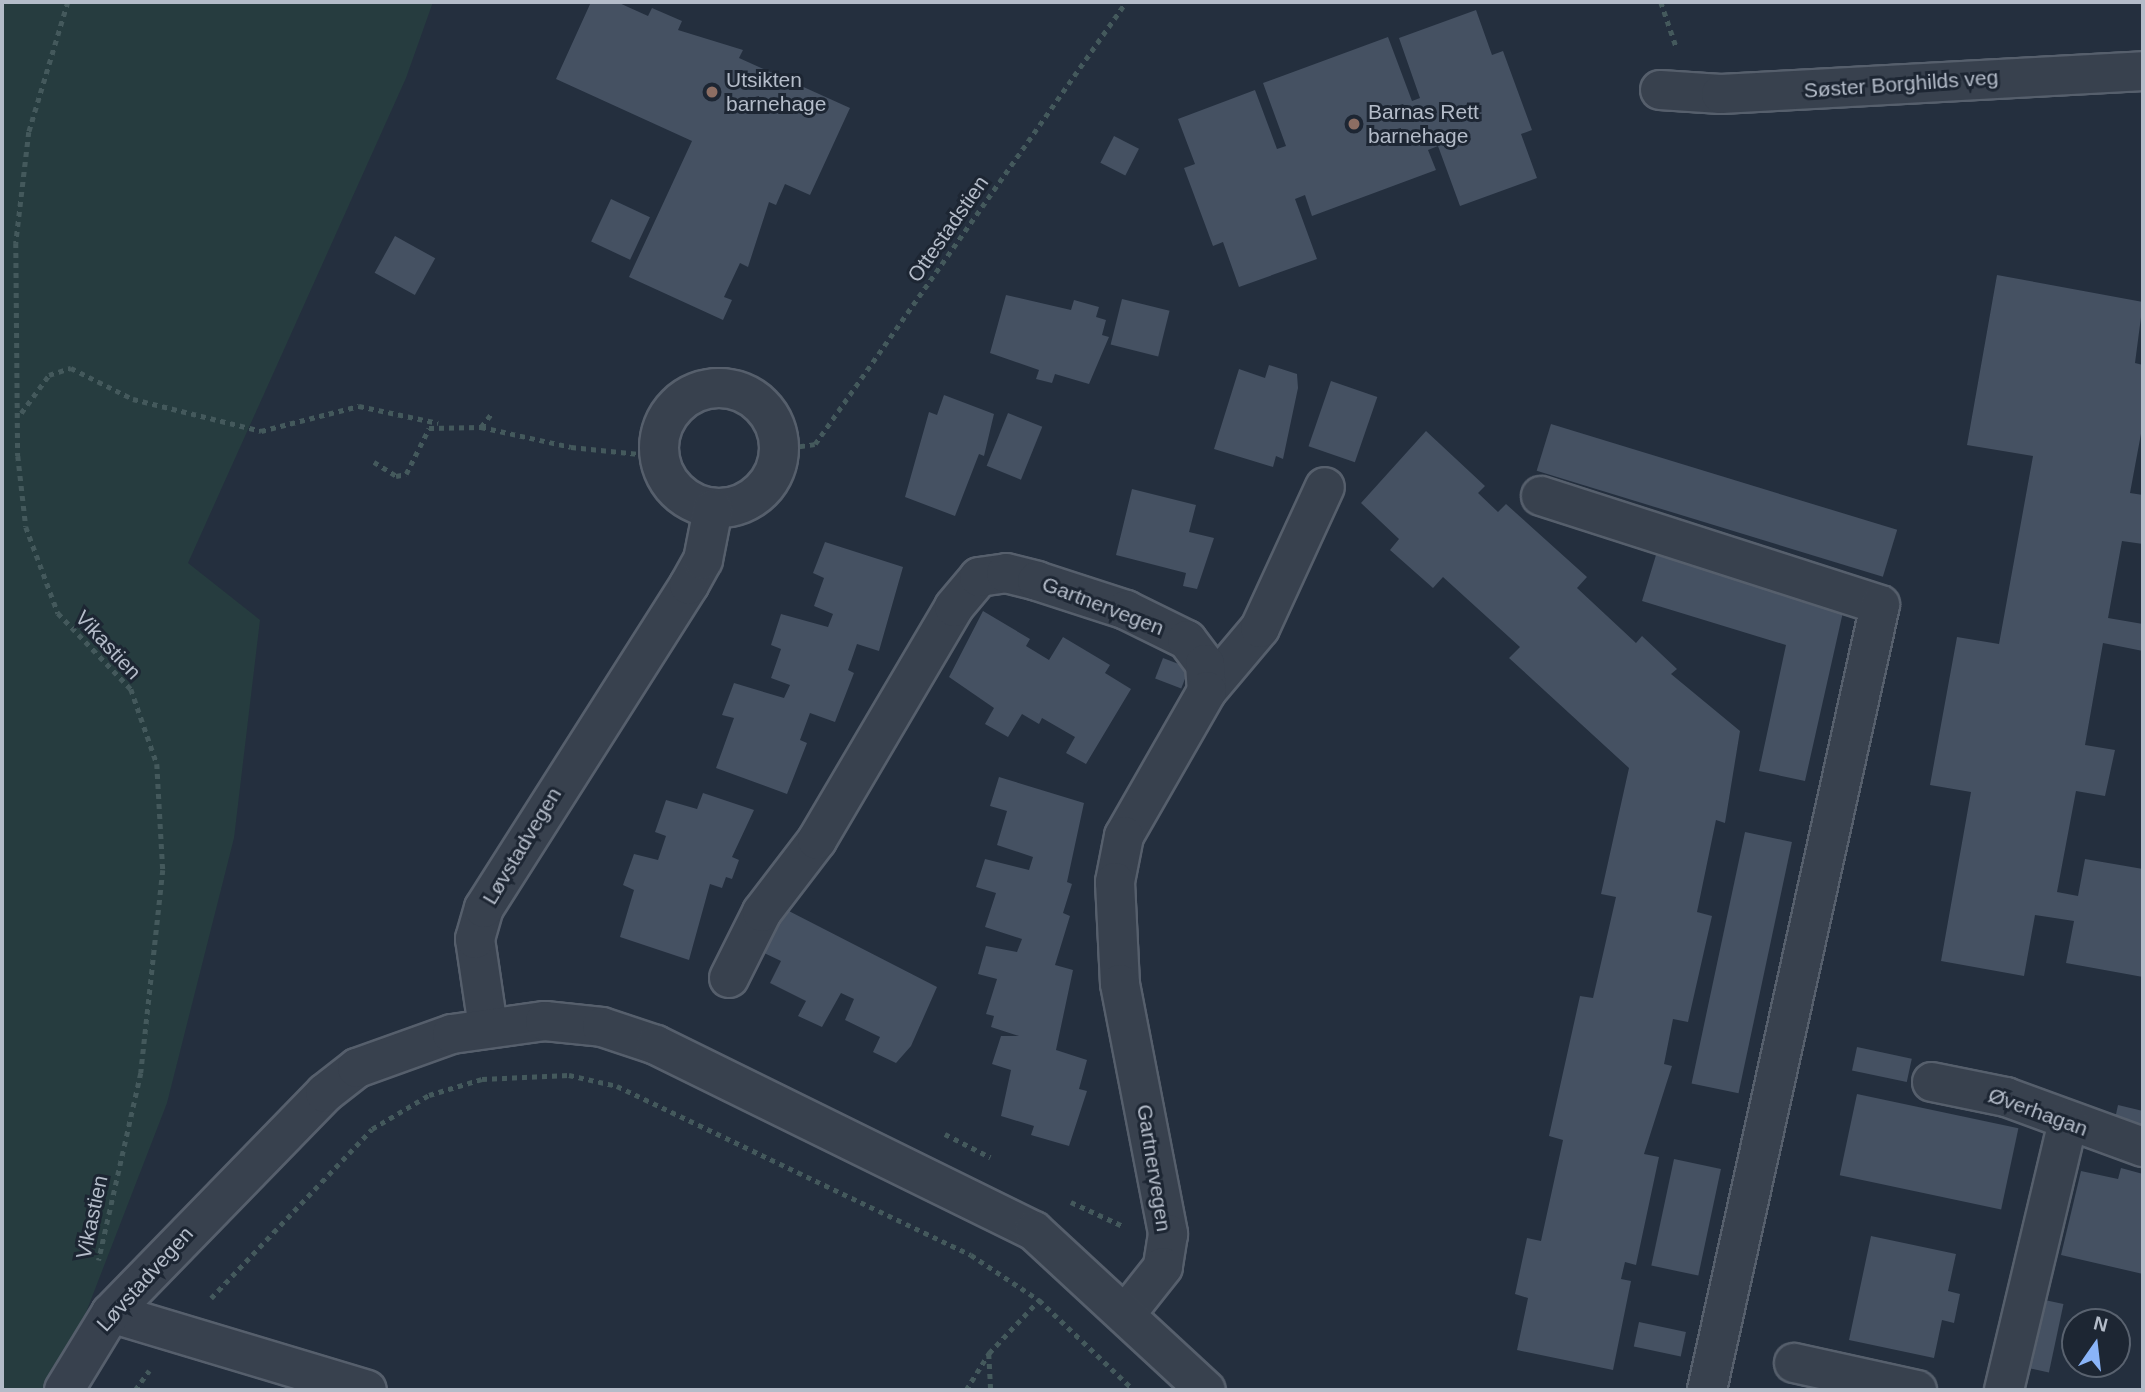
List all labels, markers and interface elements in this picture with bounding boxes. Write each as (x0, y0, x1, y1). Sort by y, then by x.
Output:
street label: Søster Borghilds veg (1803, 65, 1999, 103)
place label: Utsikten barnehage (726, 67, 826, 117)
marker: Utsikten barnehage (704, 84, 720, 100)
place label: Barnas Rett barnehage (1368, 99, 1479, 149)
marker: Barnas Rett barnehage (1346, 116, 1362, 132)
street label: Ottestadstien (902, 171, 994, 287)
street label: Gartnervegen (1039, 571, 1167, 641)
street label: Vikastien (70, 605, 146, 685)
street label: Løvstadvegen (477, 783, 567, 909)
street label: Øverhagan (1985, 1082, 2091, 1142)
street label: Gartnervegen (1132, 1103, 1176, 1233)
street label: Vikastien (71, 1173, 113, 1261)
street label: Løvstadvegen (92, 1222, 198, 1336)
north arrow (2061, 1308, 2131, 1378)
text: N (2092, 1312, 2110, 1336)

